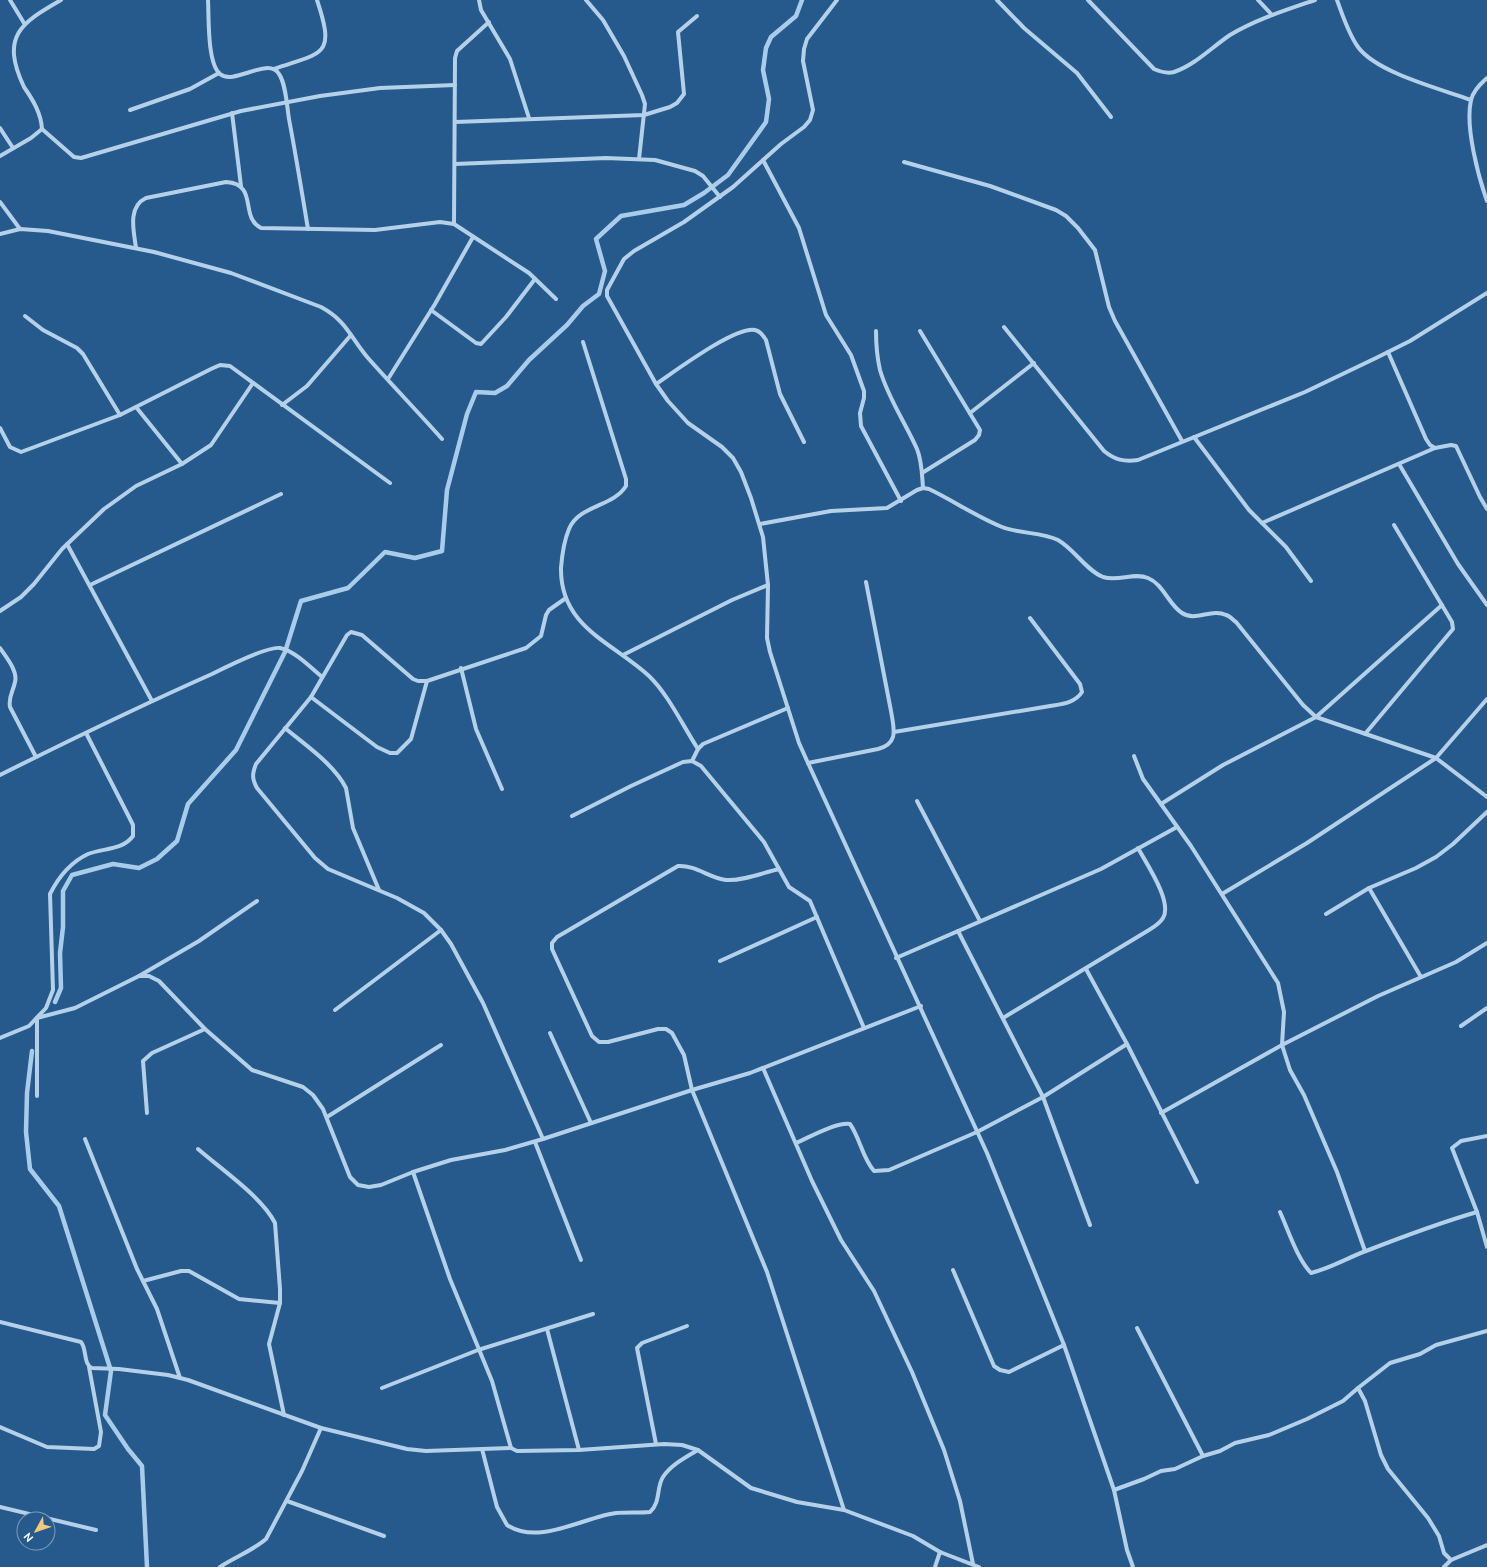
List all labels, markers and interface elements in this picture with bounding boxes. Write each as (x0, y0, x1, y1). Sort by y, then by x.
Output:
north arrow (16, 1511, 56, 1551)
text: N (21, 1530, 36, 1544)

